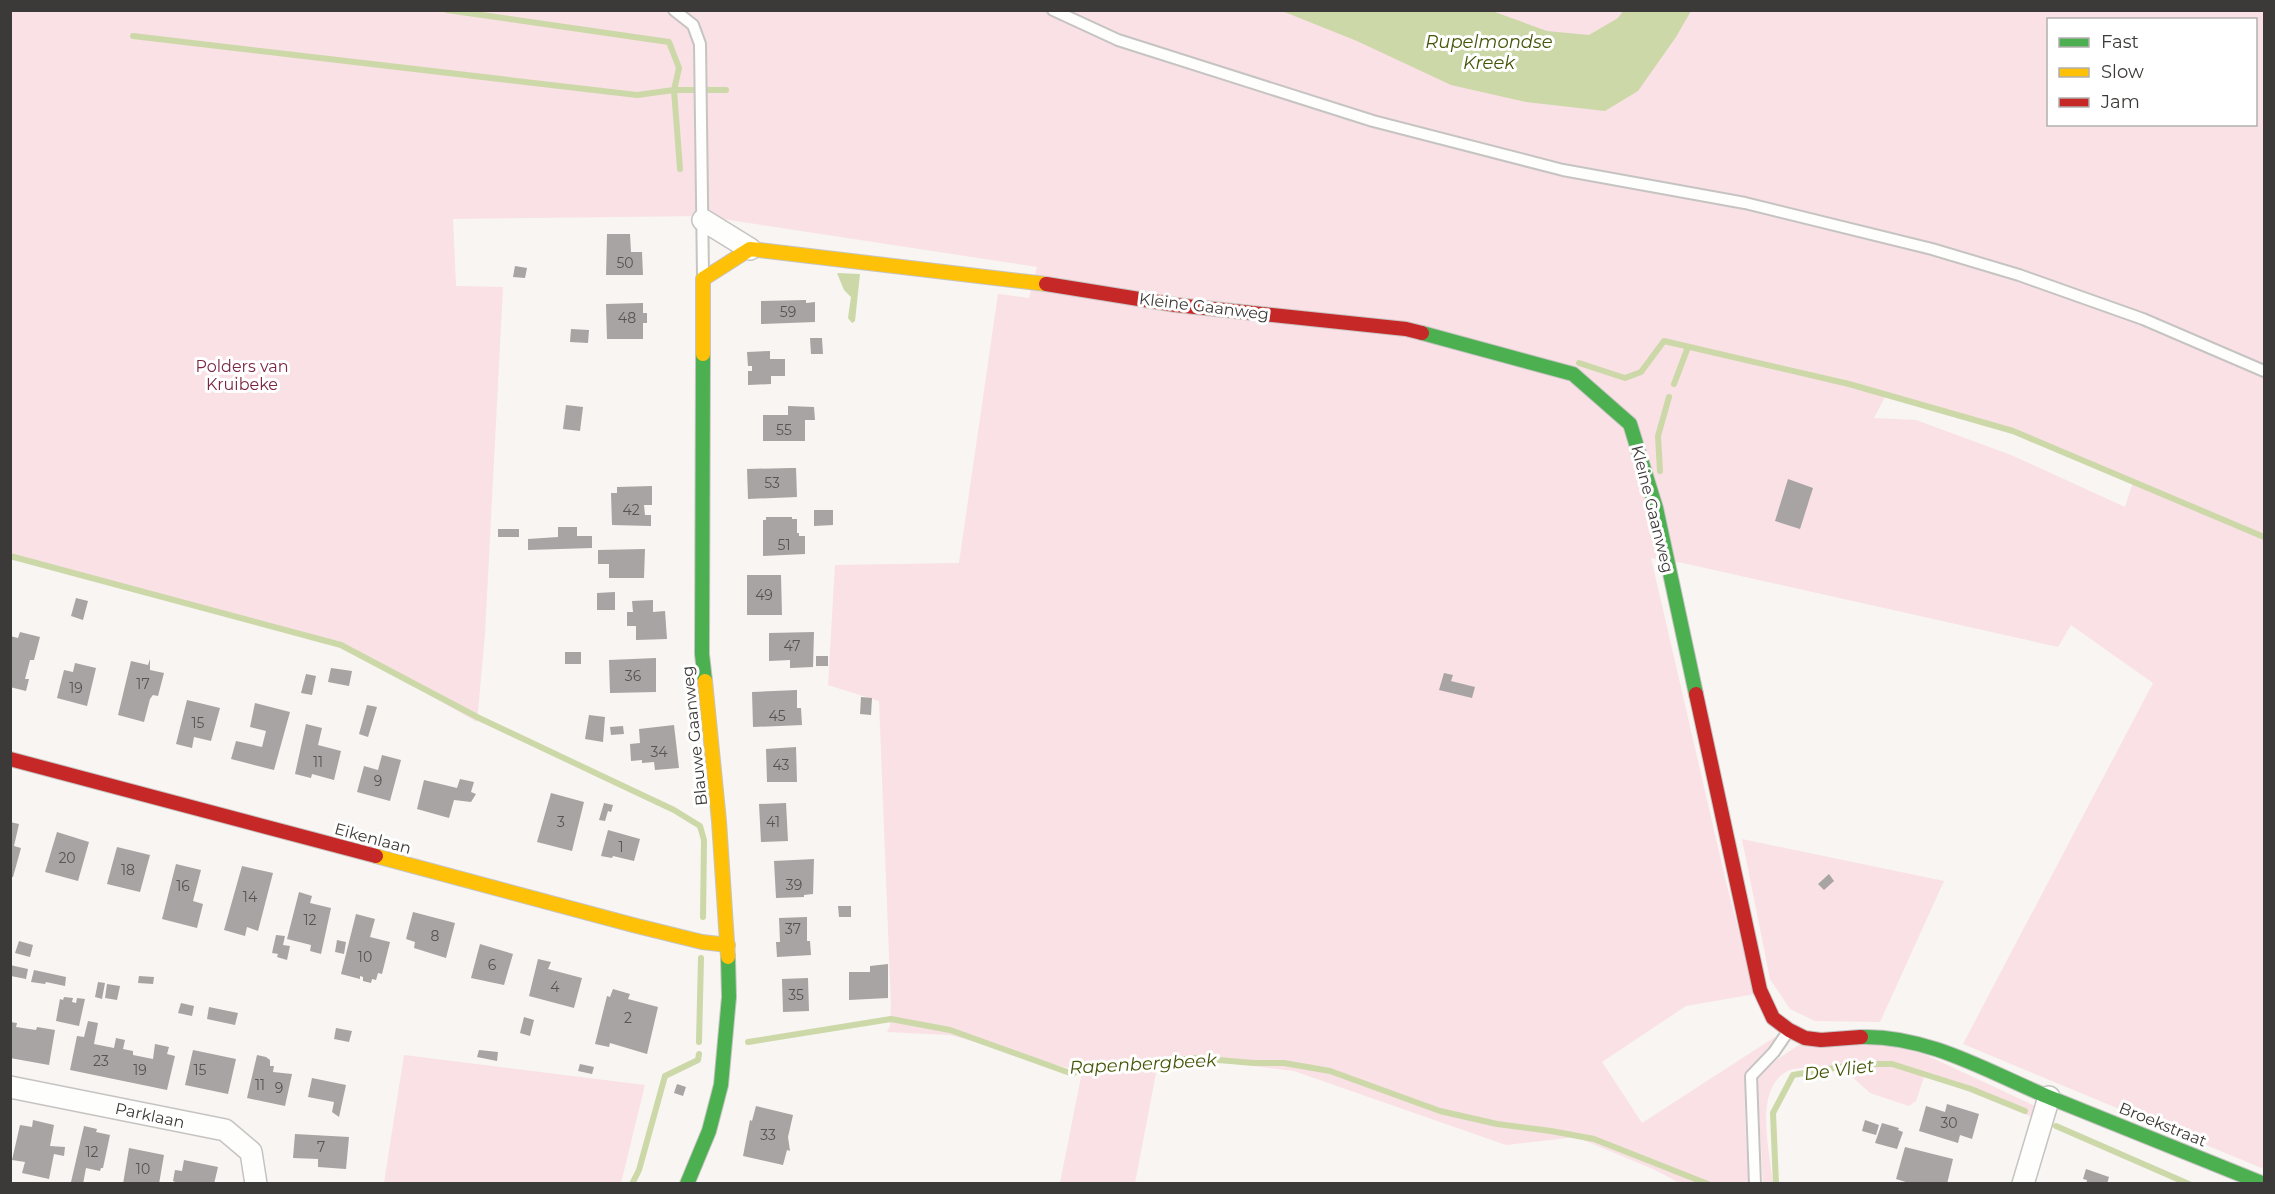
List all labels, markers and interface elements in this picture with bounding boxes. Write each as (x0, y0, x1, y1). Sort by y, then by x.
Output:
legend (2047, 18, 2257, 126)
water label: Rupelmondse Kreek (1425, 31, 1553, 74)
text: Fast (2101, 31, 2139, 53)
text: Slow (2101, 61, 2144, 83)
text: Jam (2100, 91, 2140, 113)
house number: 50 (616, 254, 634, 272)
street label: Kleine Gaanweg (1138, 289, 1270, 324)
house number: 59 (780, 303, 796, 321)
house number: 48 (618, 309, 636, 327)
park label: Polders van Kruibeke (195, 357, 289, 394)
house number: 55 (776, 421, 792, 439)
street label: Kleine Gaanweg (1627, 443, 1678, 575)
house number: 53 (764, 474, 780, 492)
house number: 42 (622, 501, 640, 519)
house number: 51 (778, 536, 790, 554)
house number: 49 (755, 586, 773, 604)
house number: 47 (784, 637, 800, 655)
street label: Blauwe Gaanweg (678, 665, 711, 807)
house number: 36 (625, 667, 642, 685)
house number: 17 (136, 675, 150, 693)
house number: 19 (69, 679, 83, 697)
house number: 45 (768, 707, 786, 725)
house number: 15 (192, 714, 205, 732)
house number: 34 (650, 743, 668, 761)
house number: 11 (313, 753, 323, 771)
house number: 43 (773, 756, 790, 774)
house number: 9 (374, 772, 382, 790)
house number: 3 (557, 813, 565, 831)
house number: 41 (766, 813, 780, 831)
street label: Eikenlaan (332, 819, 413, 858)
house number: 1 (618, 838, 624, 856)
house number: 20 (58, 849, 76, 867)
house number: 18 (121, 861, 135, 879)
house number: 39 (786, 876, 802, 894)
house number: 16 (176, 877, 190, 895)
house number: 14 (243, 888, 258, 906)
house number: 12 (303, 911, 317, 929)
house number: 37 (785, 920, 801, 938)
house number: 8 (431, 927, 440, 945)
house number: 10 (358, 948, 372, 966)
house number: 6 (488, 956, 497, 974)
house number: 4 (550, 978, 560, 996)
house number: 35 (788, 986, 804, 1004)
house number: 2 (624, 1009, 632, 1027)
water label: Rapenbergbeek (1069, 1049, 1219, 1079)
house number: 23 (93, 1052, 109, 1070)
water label: De Vliet (1803, 1055, 1876, 1085)
house number: 19 (133, 1061, 147, 1079)
house number: 15 (194, 1061, 207, 1079)
house number: 11 (255, 1076, 265, 1094)
house number: 9 (275, 1079, 283, 1097)
street label: Broekstraat (2116, 1098, 2210, 1151)
street label: Parklaan (113, 1099, 186, 1132)
house number: 30 (1940, 1114, 1958, 1132)
house number: 33 (760, 1126, 776, 1144)
house number: 7 (317, 1138, 325, 1156)
house number: 12 (85, 1143, 99, 1161)
house number: 10 (136, 1160, 150, 1178)

